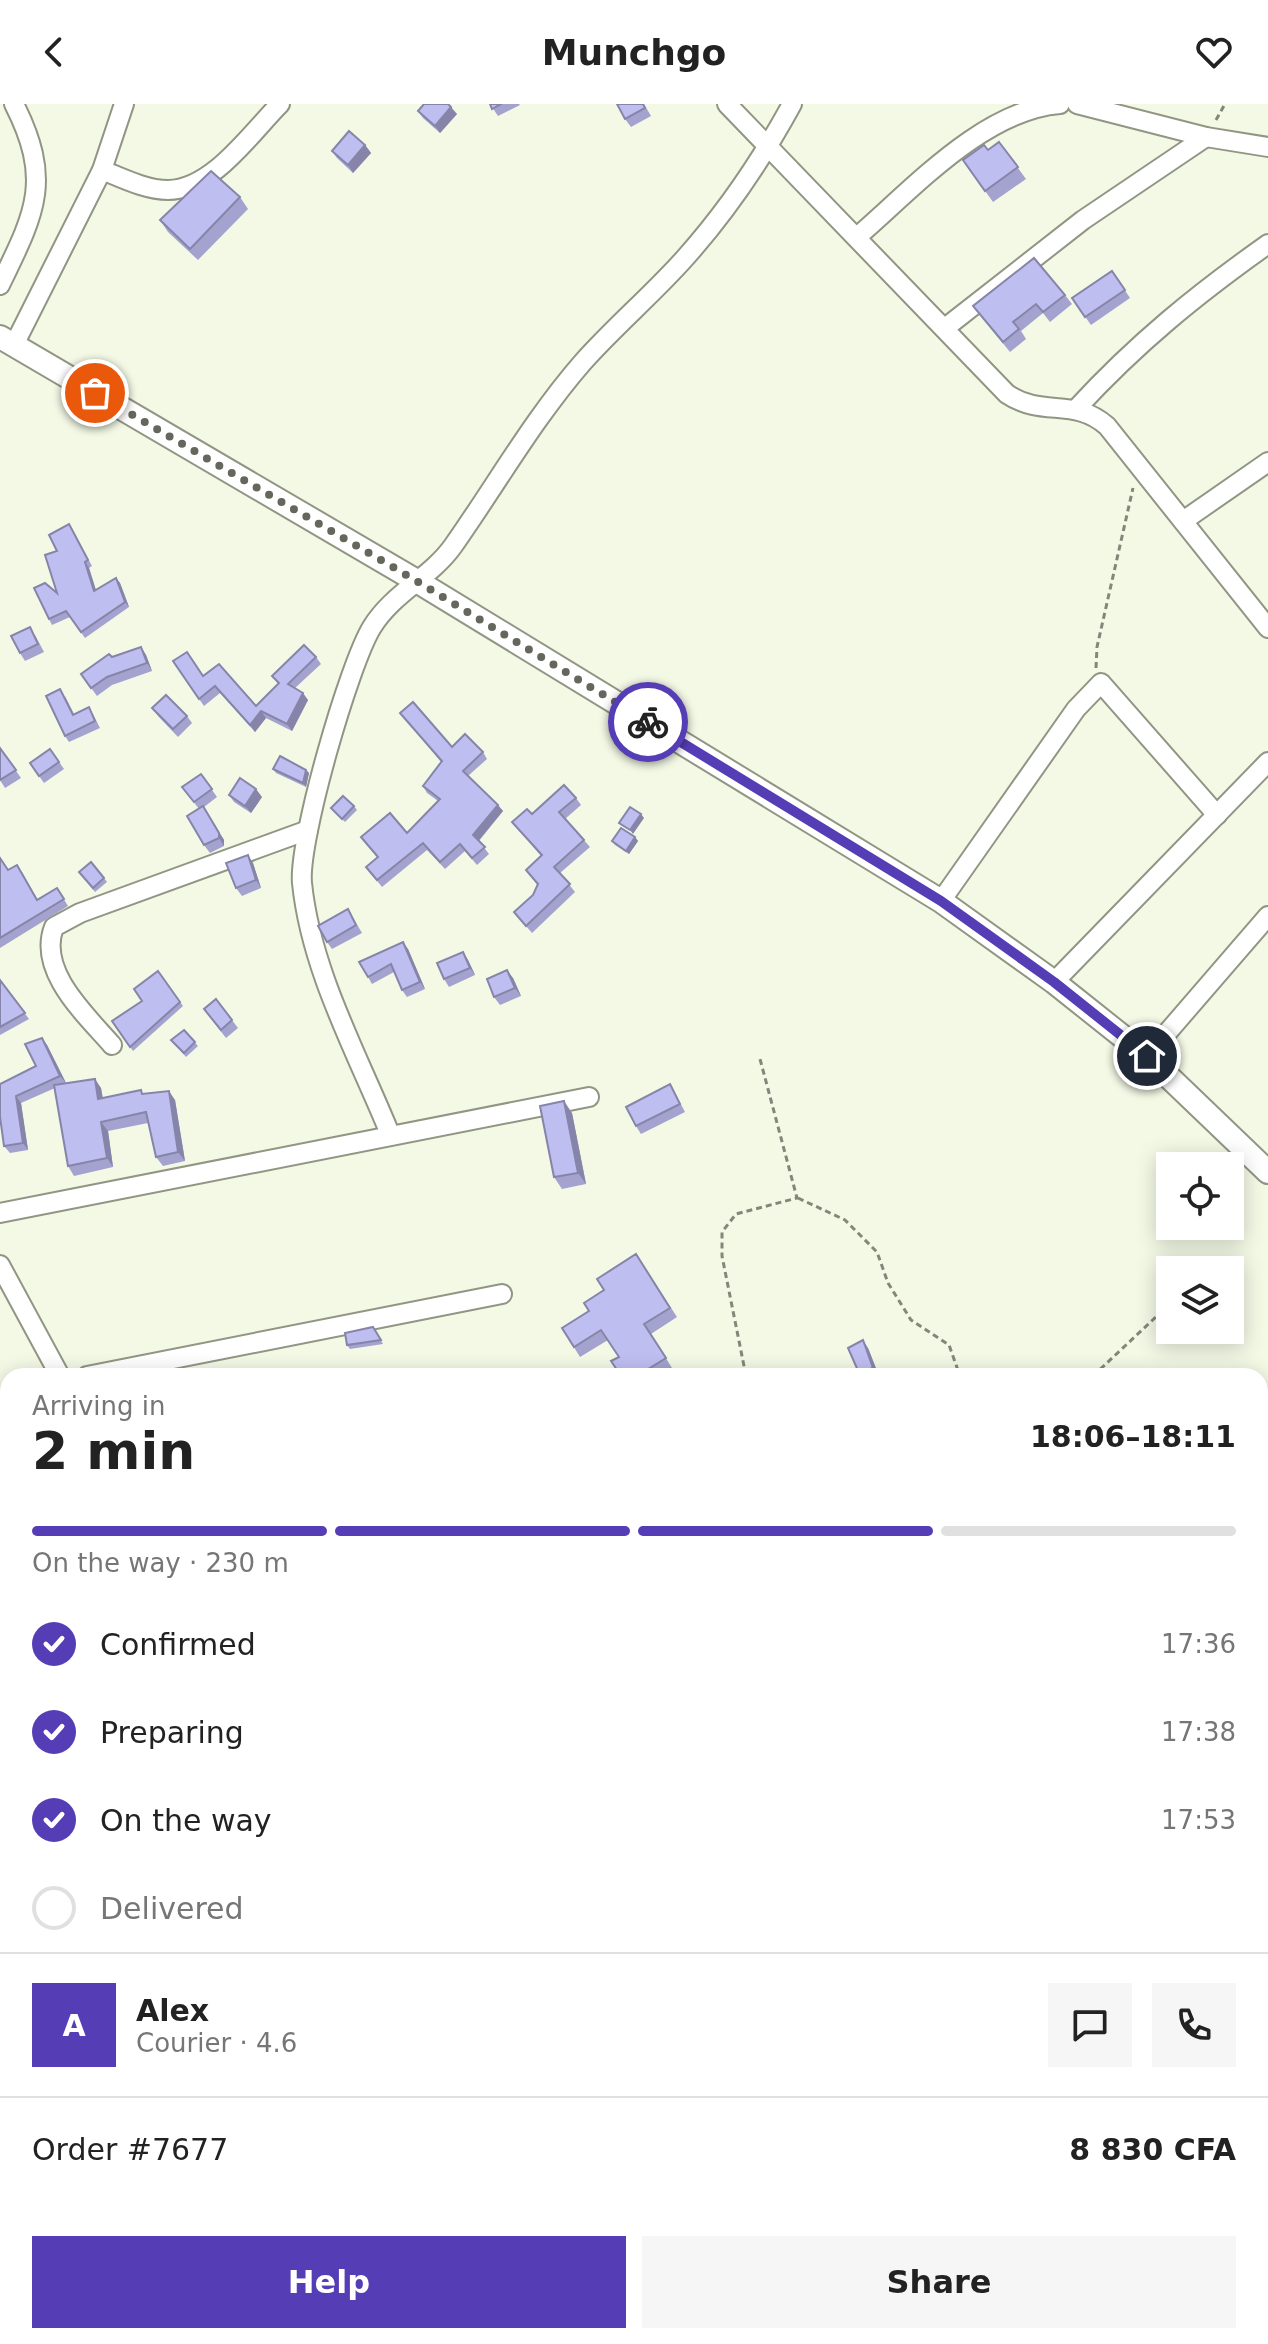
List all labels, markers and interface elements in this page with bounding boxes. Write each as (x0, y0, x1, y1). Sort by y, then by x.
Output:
icon: back (32, 30, 76, 74)
icon: heart (1192, 30, 1236, 74)
text: Munchgo (542, 32, 726, 73)
pin (61, 359, 129, 427)
icon: bag (73, 371, 117, 415)
courier (608, 682, 688, 762)
icon: bike (626, 700, 670, 744)
pin (1113, 1022, 1181, 1090)
icon: home (1125, 1034, 1169, 1078)
map controls (1156, 1152, 1244, 1344)
button: locate (1156, 1152, 1244, 1240)
button: layers (1156, 1256, 1244, 1344)
text: Arriving in (32, 1391, 166, 1421)
text: 18:06–18:11 (1030, 1419, 1236, 1454)
text: 2 min (32, 1421, 195, 1481)
text: On the way · 230 m (32, 1548, 289, 1578)
icon: check (32, 1622, 76, 1666)
text: Confirmed (100, 1627, 256, 1662)
text: 17:36 (1161, 1629, 1236, 1659)
icon: check (32, 1710, 76, 1754)
text: Preparing (100, 1715, 244, 1750)
text: 17:38 (1161, 1717, 1236, 1747)
icon: check (32, 1798, 76, 1842)
text: On the way (100, 1803, 272, 1838)
text: 17:53 (1161, 1805, 1236, 1835)
text: Delivered (100, 1891, 244, 1926)
button: chat (1048, 1983, 1132, 2067)
button: phone (1152, 1983, 1236, 2067)
text: Alex (136, 1993, 209, 2028)
text: A (62, 2008, 86, 2043)
text: Courier · 4.6 (136, 2028, 297, 2058)
text: Order #7677 (32, 2132, 228, 2167)
text: 8 830 CFA (1069, 2132, 1236, 2167)
button: Help (32, 2236, 626, 2328)
button: Share (642, 2236, 1236, 2328)

